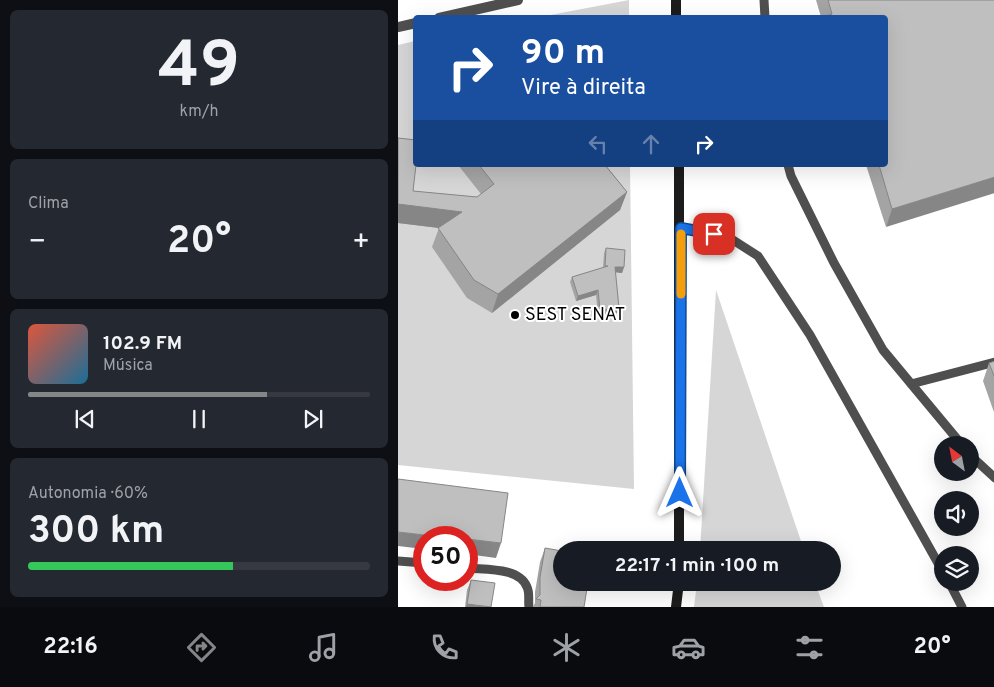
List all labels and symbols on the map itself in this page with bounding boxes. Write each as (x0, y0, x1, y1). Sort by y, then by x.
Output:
pin (693, 213, 735, 255)
place label: SEST SENAT (525, 304, 625, 327)
marker: SEST SENAT (509, 309, 521, 321)
north arrow (934, 436, 979, 481)
position arrow (653, 466, 705, 518)
speed limit sign: 50 (413, 526, 478, 591)

